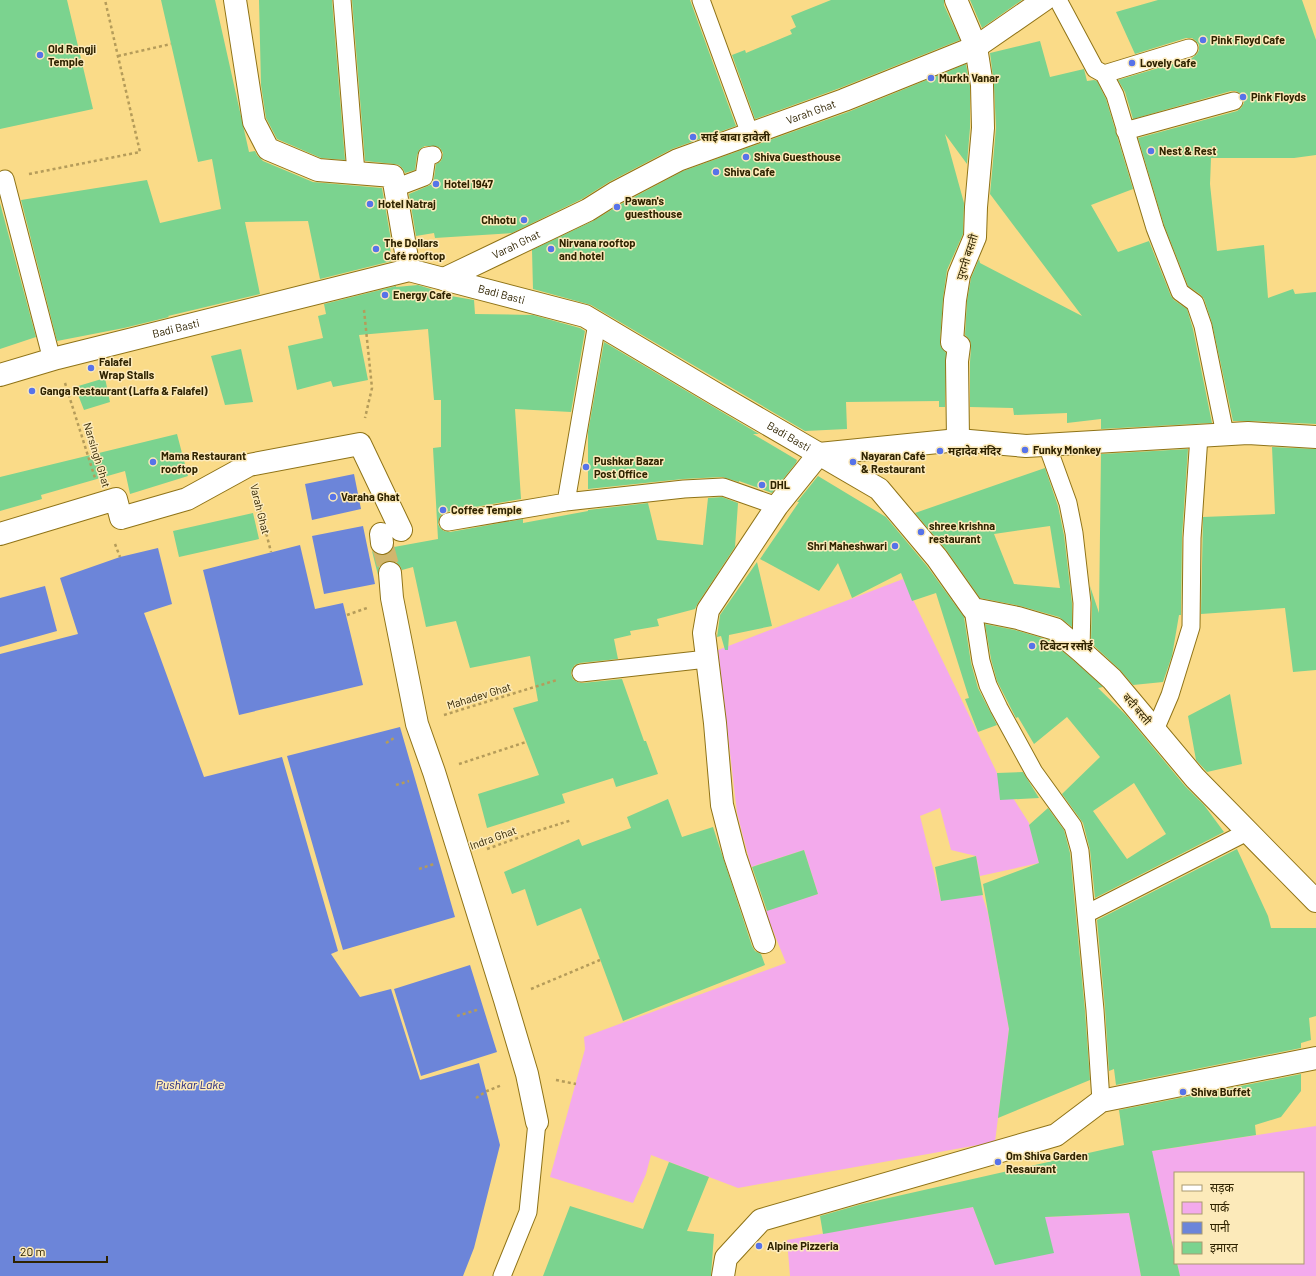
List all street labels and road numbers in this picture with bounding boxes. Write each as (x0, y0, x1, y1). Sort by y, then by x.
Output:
street label: Varah Ghat (784, 97, 837, 126)
street label: Varah Ghat (490, 227, 542, 261)
street label: पुरानी बसती (953, 232, 981, 282)
street label: Badi Basti (477, 281, 527, 306)
street label: Badi Basti (151, 316, 201, 340)
street label: Badi Basti (765, 418, 813, 454)
street label: Narsingh Ghat (81, 421, 114, 489)
street label: Varah Ghat (248, 482, 273, 535)
street label: Mahadev Ghat (445, 680, 513, 711)
street label: बदी बस्ती (1121, 690, 1154, 727)
street label: Indra Ghat (468, 823, 518, 852)

